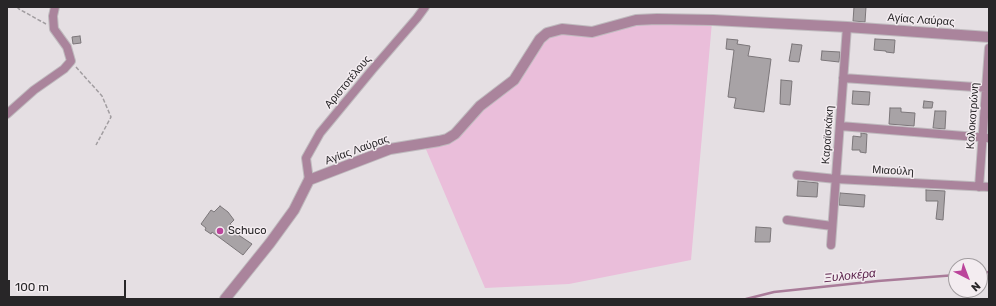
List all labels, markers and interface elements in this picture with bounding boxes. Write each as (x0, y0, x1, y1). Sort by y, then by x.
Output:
street label: Αγίας Λαύρας (887, 11, 955, 29)
street label: Αριστοτέλους (322, 53, 374, 111)
street label: Κολοκοτρώνη (964, 82, 982, 150)
street label: Καραϊσκάκη (819, 105, 837, 165)
street label: Αγίας Λαύρας (323, 132, 391, 168)
street label: Μιαούλη (872, 163, 914, 179)
place label: Schuco (228, 224, 267, 238)
marker: Schuco (215, 226, 225, 236)
north arrow (948, 258, 988, 298)
water label: Ξυλοκέρα (823, 266, 877, 286)
scale bar (10, 272, 128, 298)
text: N (968, 279, 983, 294)
text: 100 m (15, 280, 49, 294)

